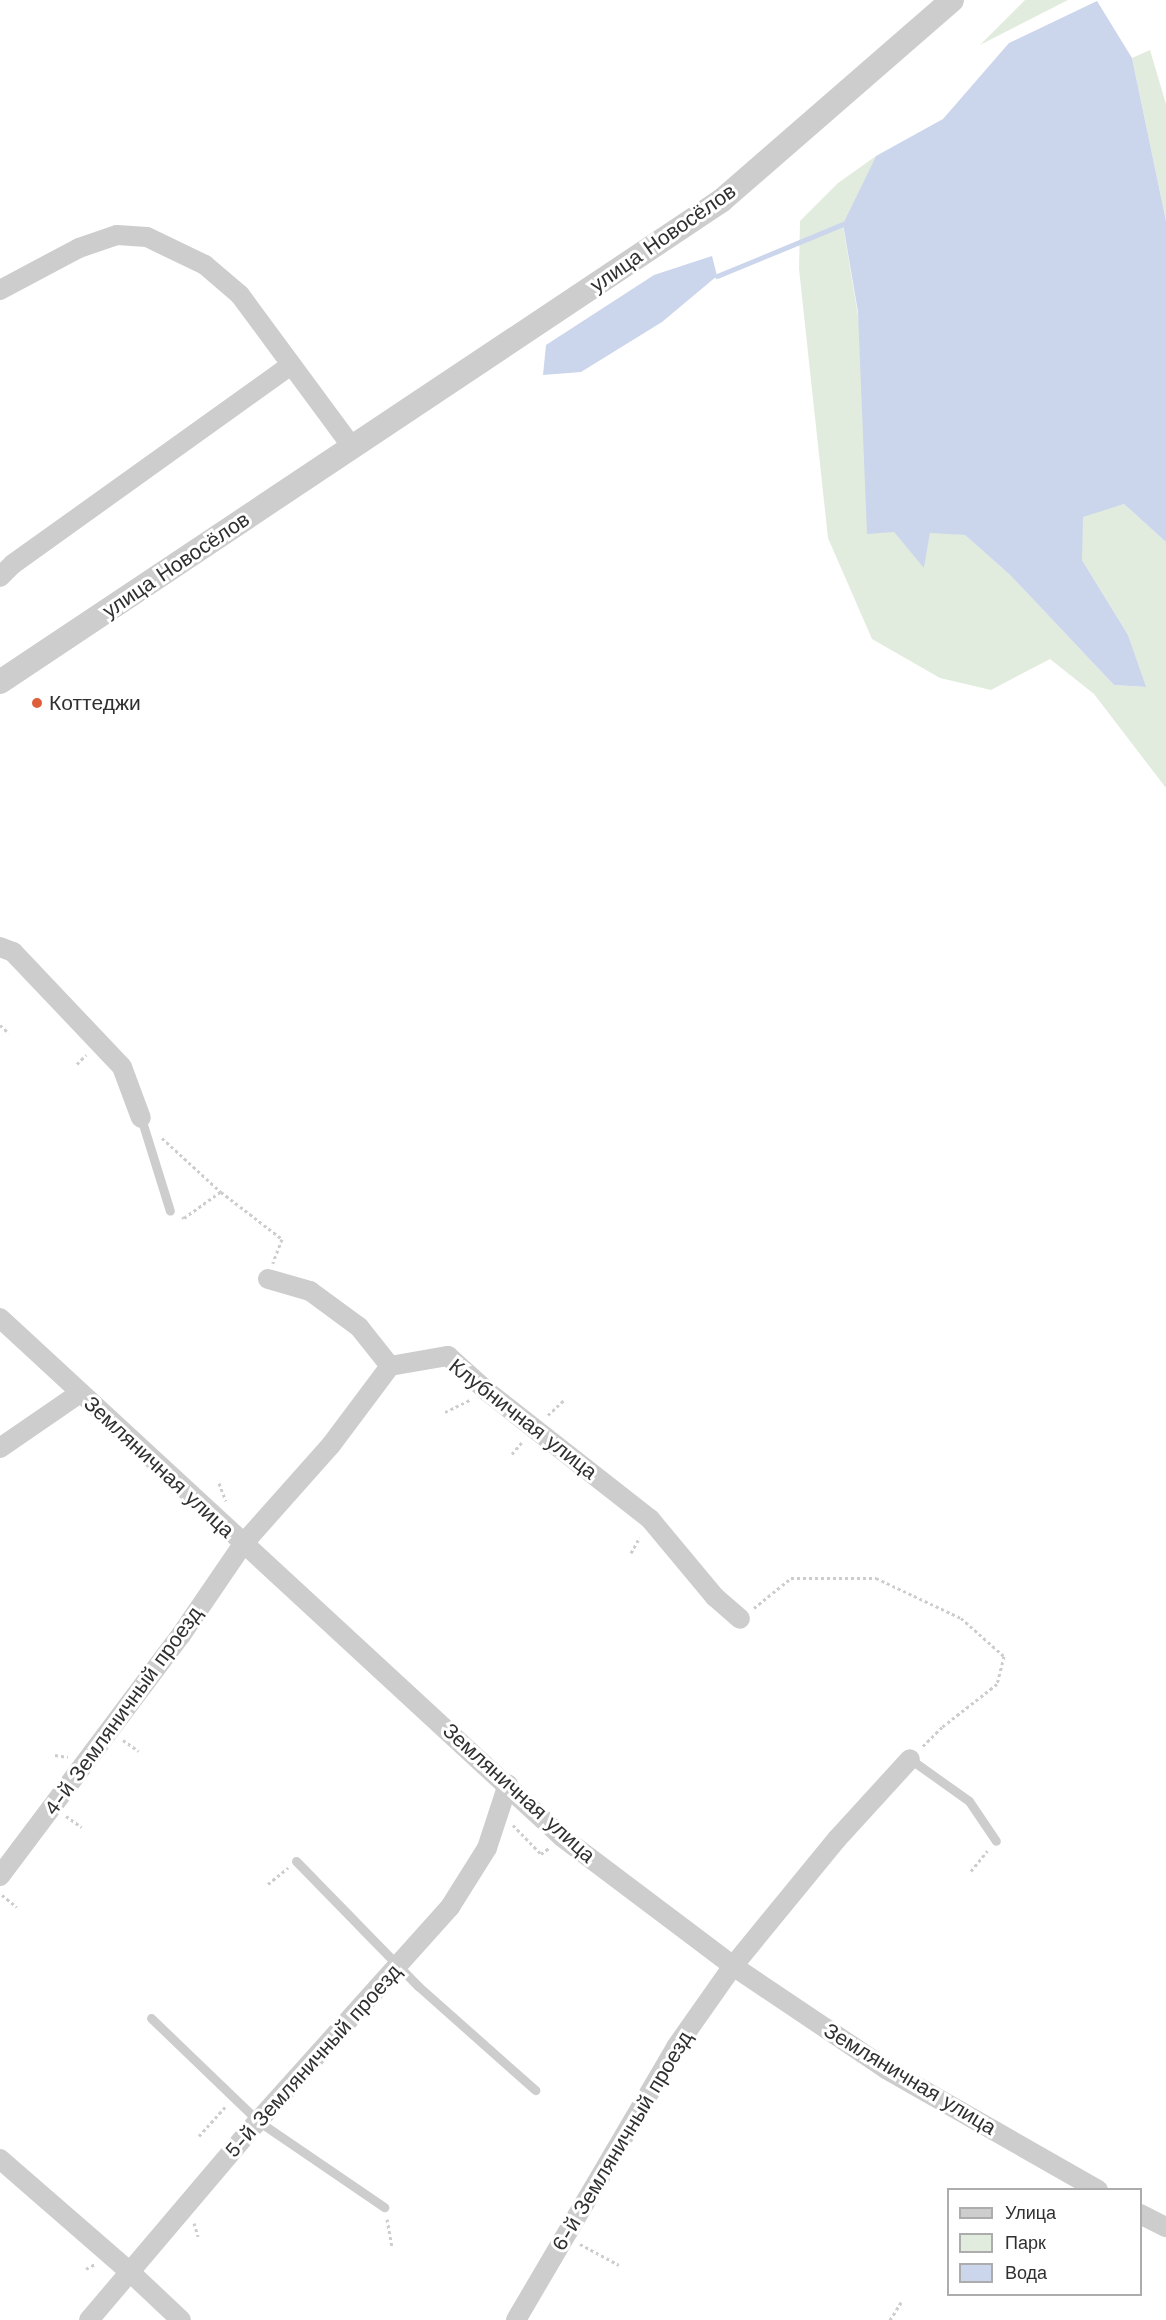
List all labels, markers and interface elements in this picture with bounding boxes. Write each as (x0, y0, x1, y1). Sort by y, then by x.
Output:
street label: улица Новосёлов (585, 178, 741, 298)
street label: улица Новосёлов (98, 507, 254, 623)
place label: Коттеджи (49, 690, 141, 716)
marker: Коттеджи (30, 696, 44, 710)
street label: Клубничная улица (444, 1353, 602, 1485)
street label: Земляничная улица (79, 1391, 239, 1543)
street label: 4-й Земляничный проезд (39, 1602, 207, 1820)
street label: Земляничная улица (438, 1718, 600, 1868)
street label: 5-й Земляничный проезд (220, 1959, 406, 2163)
street label: Земляничная улица (819, 2018, 1001, 2140)
street label: 6-й Земляничный проезд (546, 2027, 698, 2255)
legend (947, 2188, 1142, 2296)
text: Улица (1005, 2202, 1056, 2223)
text: Парк (1005, 2232, 1046, 2253)
text: Вода (1005, 2262, 1047, 2283)

